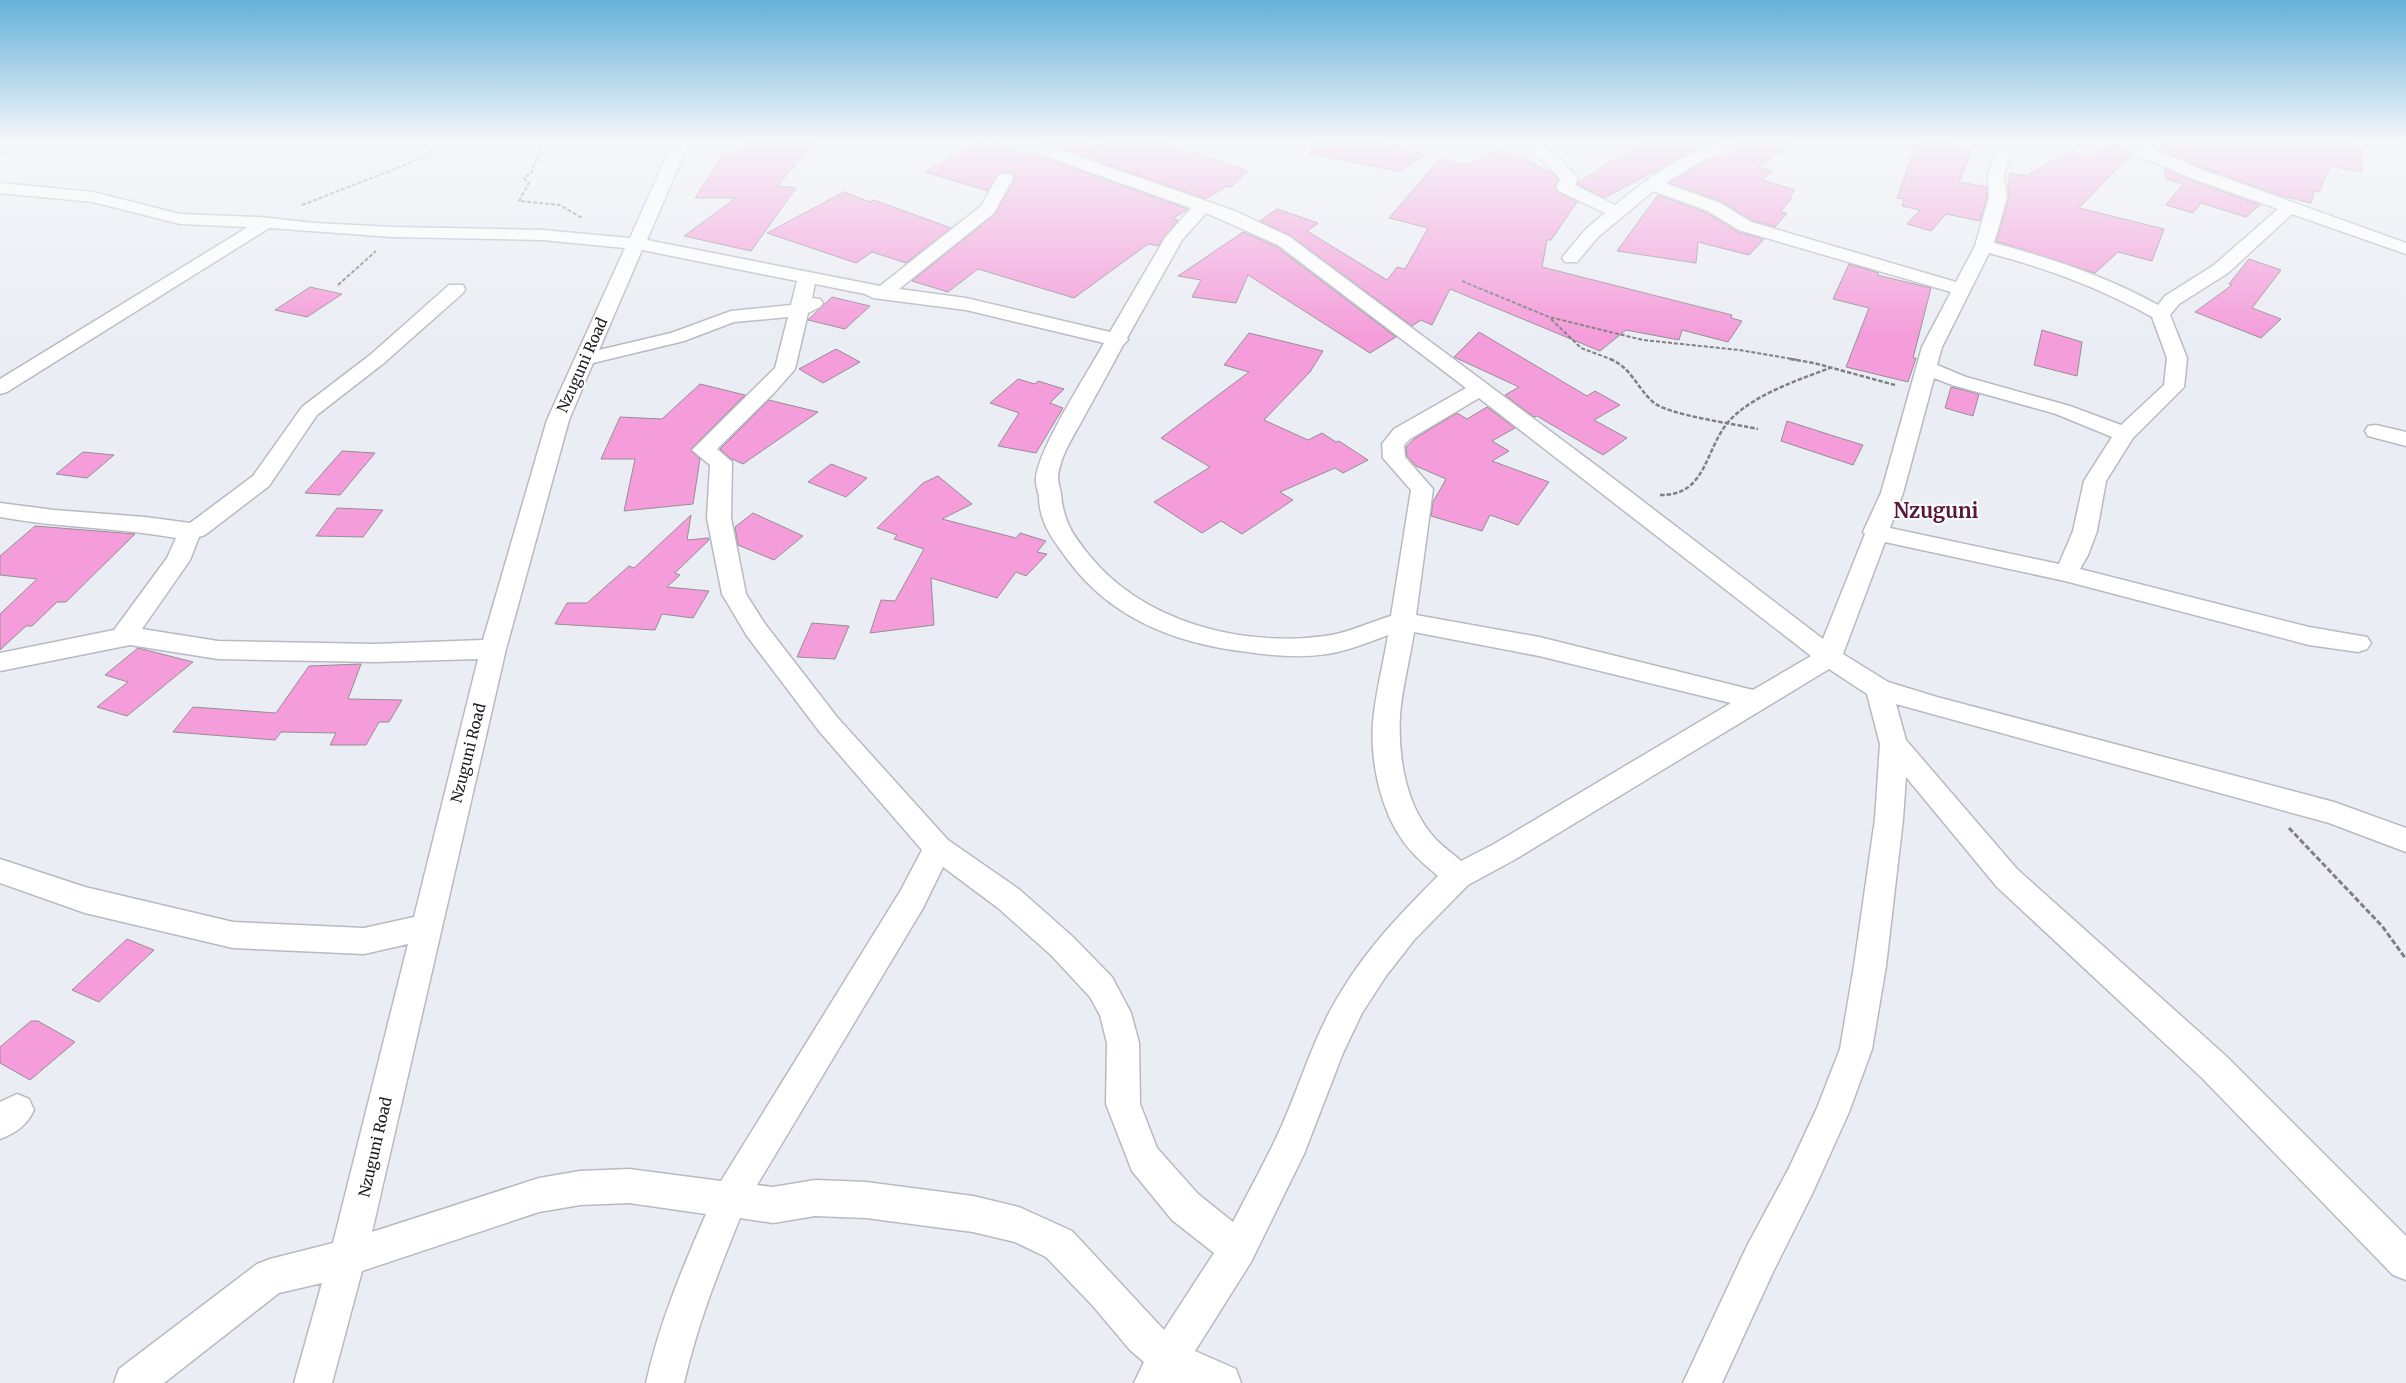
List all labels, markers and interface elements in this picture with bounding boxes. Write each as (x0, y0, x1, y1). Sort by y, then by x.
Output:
street label: Nzuguni Road (553, 315, 611, 415)
district label: Nzuguni (1894, 498, 1979, 523)
street label: Nzuguni Road (446, 701, 490, 805)
street label: Nzuguni Road (354, 1095, 396, 1199)

